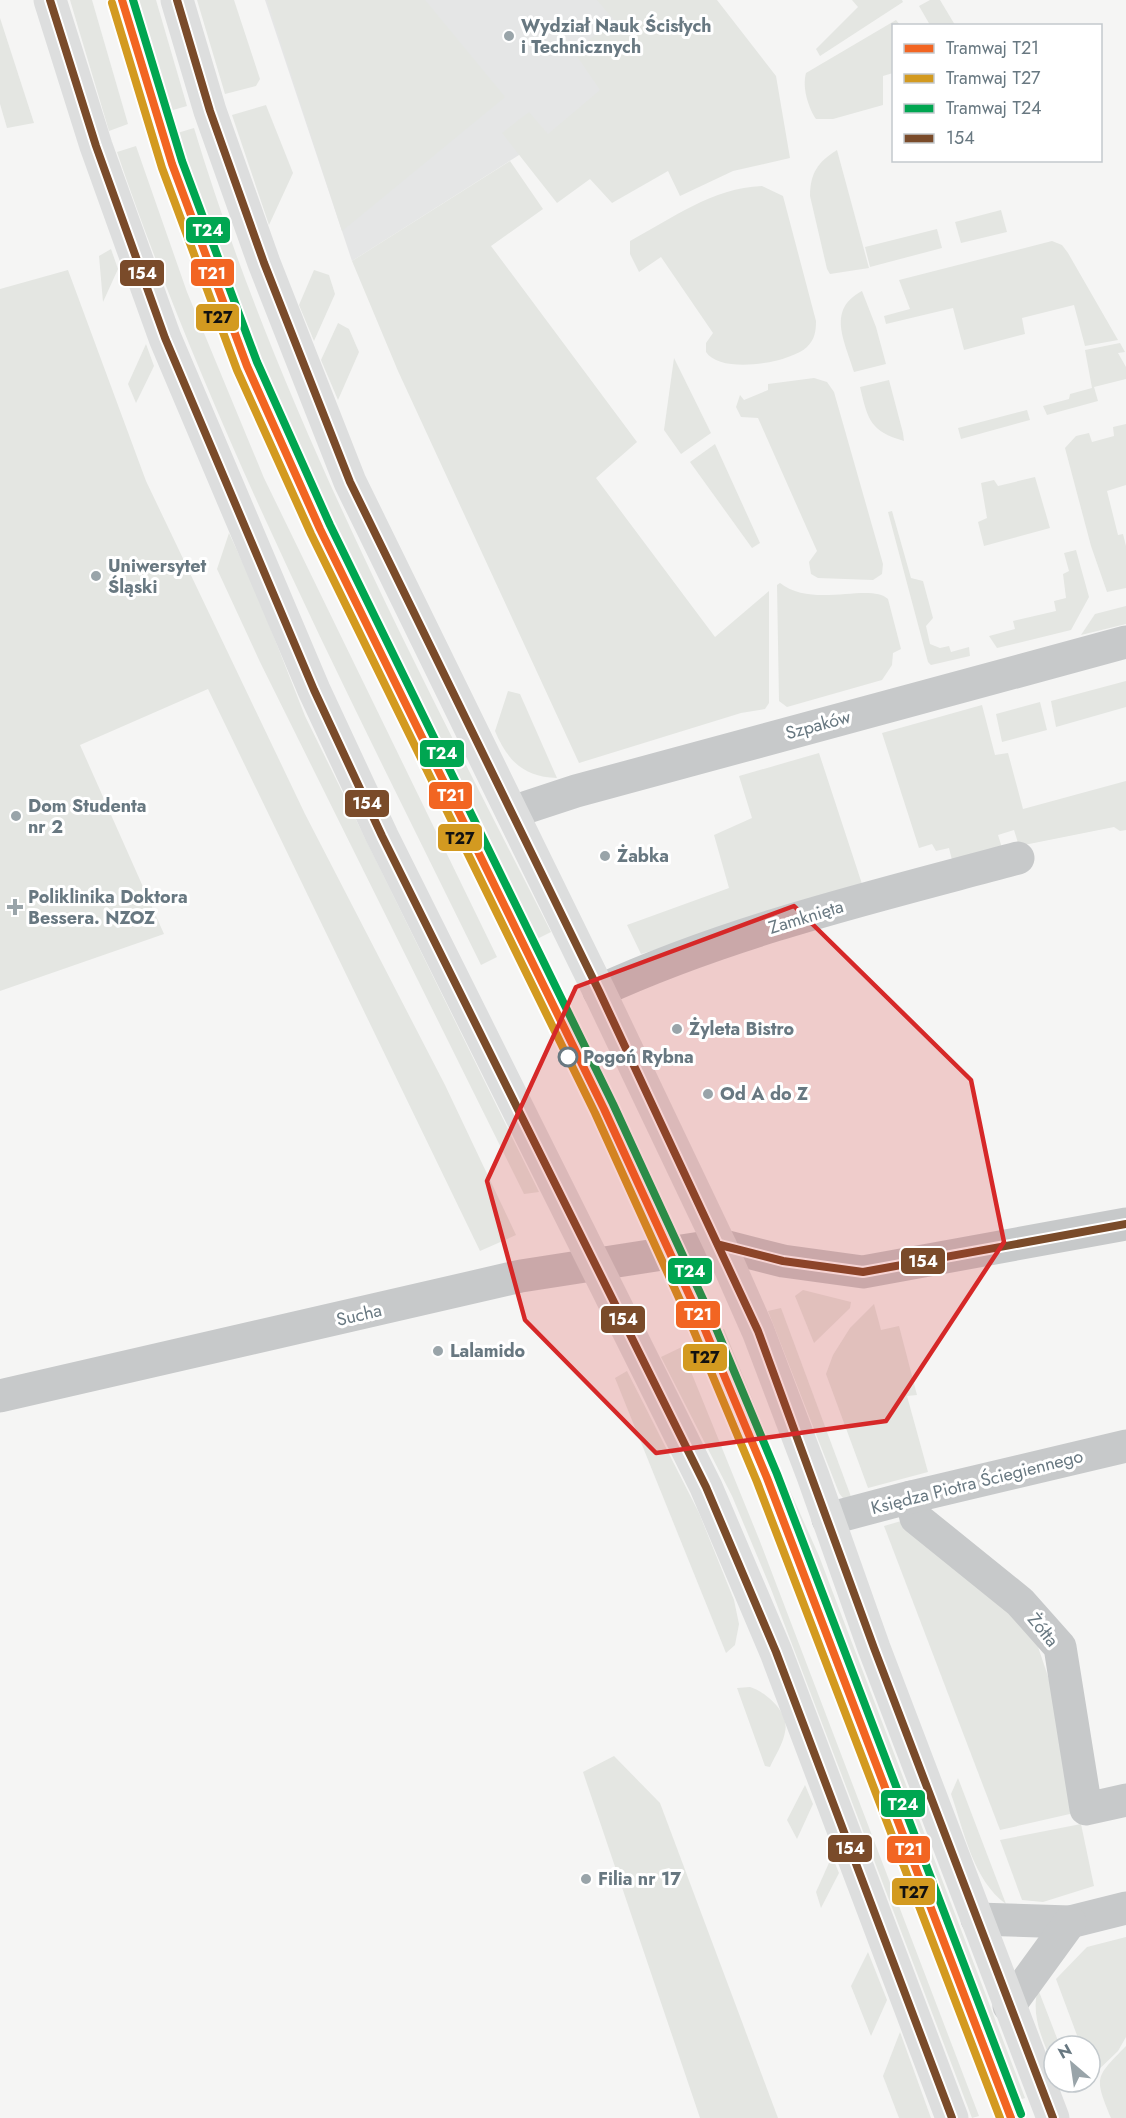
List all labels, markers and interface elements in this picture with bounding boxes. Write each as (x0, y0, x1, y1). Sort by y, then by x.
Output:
place label: Wydział Nauk Ścisłych i Technicznych (521, 13, 712, 60)
legend (892, 24, 1102, 162)
marker: Wydział Nauk Ścisłych i Technicznych (502, 29, 516, 43)
text: Tramwaj T21 (946, 35, 1039, 61)
text: Tramwaj T27 (946, 65, 1041, 91)
text: Tramwaj T24 (946, 95, 1042, 121)
text: 154 (946, 125, 975, 151)
line badge: T24 (185, 216, 231, 244)
text: T24 (193, 219, 223, 242)
line badge: T21 (190, 258, 235, 287)
line badge: 154 (119, 259, 165, 287)
text: 154 (127, 262, 157, 285)
text: T21 (198, 262, 226, 285)
line badge: T27 (195, 303, 240, 332)
text: T27 (203, 306, 233, 329)
place label: Uniwersytet Śląski (108, 553, 207, 600)
marker: Uniwersytet Śląski (89, 569, 103, 583)
street label: Szpaków (783, 704, 854, 746)
line badge: T24 (419, 739, 465, 768)
text: T24 (427, 742, 457, 765)
line badge: T21 (428, 781, 473, 810)
text: T21 (437, 784, 465, 807)
line badge: 154 (344, 789, 390, 818)
text: 154 (352, 792, 382, 815)
place label: Dom Studenta nr 2 (28, 793, 147, 840)
marker: Dom Studenta nr 2 (9, 809, 23, 823)
line badge: T27 (437, 823, 483, 852)
text: T27 (445, 827, 475, 850)
place label: Żabka (617, 843, 669, 869)
marker: Żabka (598, 849, 612, 863)
place label: Poliklinika Doktora Bessera. NZOZ (28, 884, 188, 931)
street label: Zamknięta (765, 893, 847, 941)
marker: Poliklinika Doktora Bessera. NZOZ (6, 898, 24, 916)
place label: Żyleta Bistro (689, 1016, 795, 1042)
marker: Żyleta Bistro (670, 1022, 684, 1036)
place label: Pogoń Rybna (583, 1044, 694, 1070)
marker: Pogoń Rybna (558, 1047, 578, 1067)
place label: Od A do Z (720, 1081, 808, 1107)
marker: Od A do Z (701, 1087, 715, 1101)
line badge: 154 (900, 1247, 946, 1275)
text: 154 (908, 1250, 938, 1273)
line badge: T24 (667, 1257, 713, 1285)
text: T24 (675, 1260, 705, 1283)
street label: Sucha (334, 1297, 384, 1333)
line badge: T21 (675, 1300, 721, 1329)
text: T21 (684, 1303, 712, 1326)
line badge: 154 (600, 1305, 646, 1334)
text: 154 (608, 1308, 638, 1331)
place label: Lalamido (450, 1338, 526, 1364)
line badge: T27 (682, 1343, 728, 1372)
marker: Lalamido (431, 1344, 445, 1358)
text: T27 (690, 1346, 720, 1369)
street label: Księdza Piotra Ściegiennego (868, 1443, 1086, 1521)
street label: Żółta (1021, 1608, 1065, 1652)
line badge: T24 (880, 1789, 926, 1818)
text: T24 (888, 1793, 918, 1816)
line badge: 154 (827, 1834, 873, 1863)
line badge: T21 (886, 1835, 931, 1864)
text: 154 (835, 1837, 865, 1860)
text: T21 (895, 1838, 923, 1861)
place label: Filia nr 17 (598, 1866, 681, 1892)
marker: Filia nr 17 (579, 1872, 593, 1886)
line badge: T27 (891, 1877, 936, 1906)
text: T27 (899, 1881, 929, 1904)
north arrow (1042, 2034, 1102, 2094)
text: N (1054, 2038, 1076, 2064)

